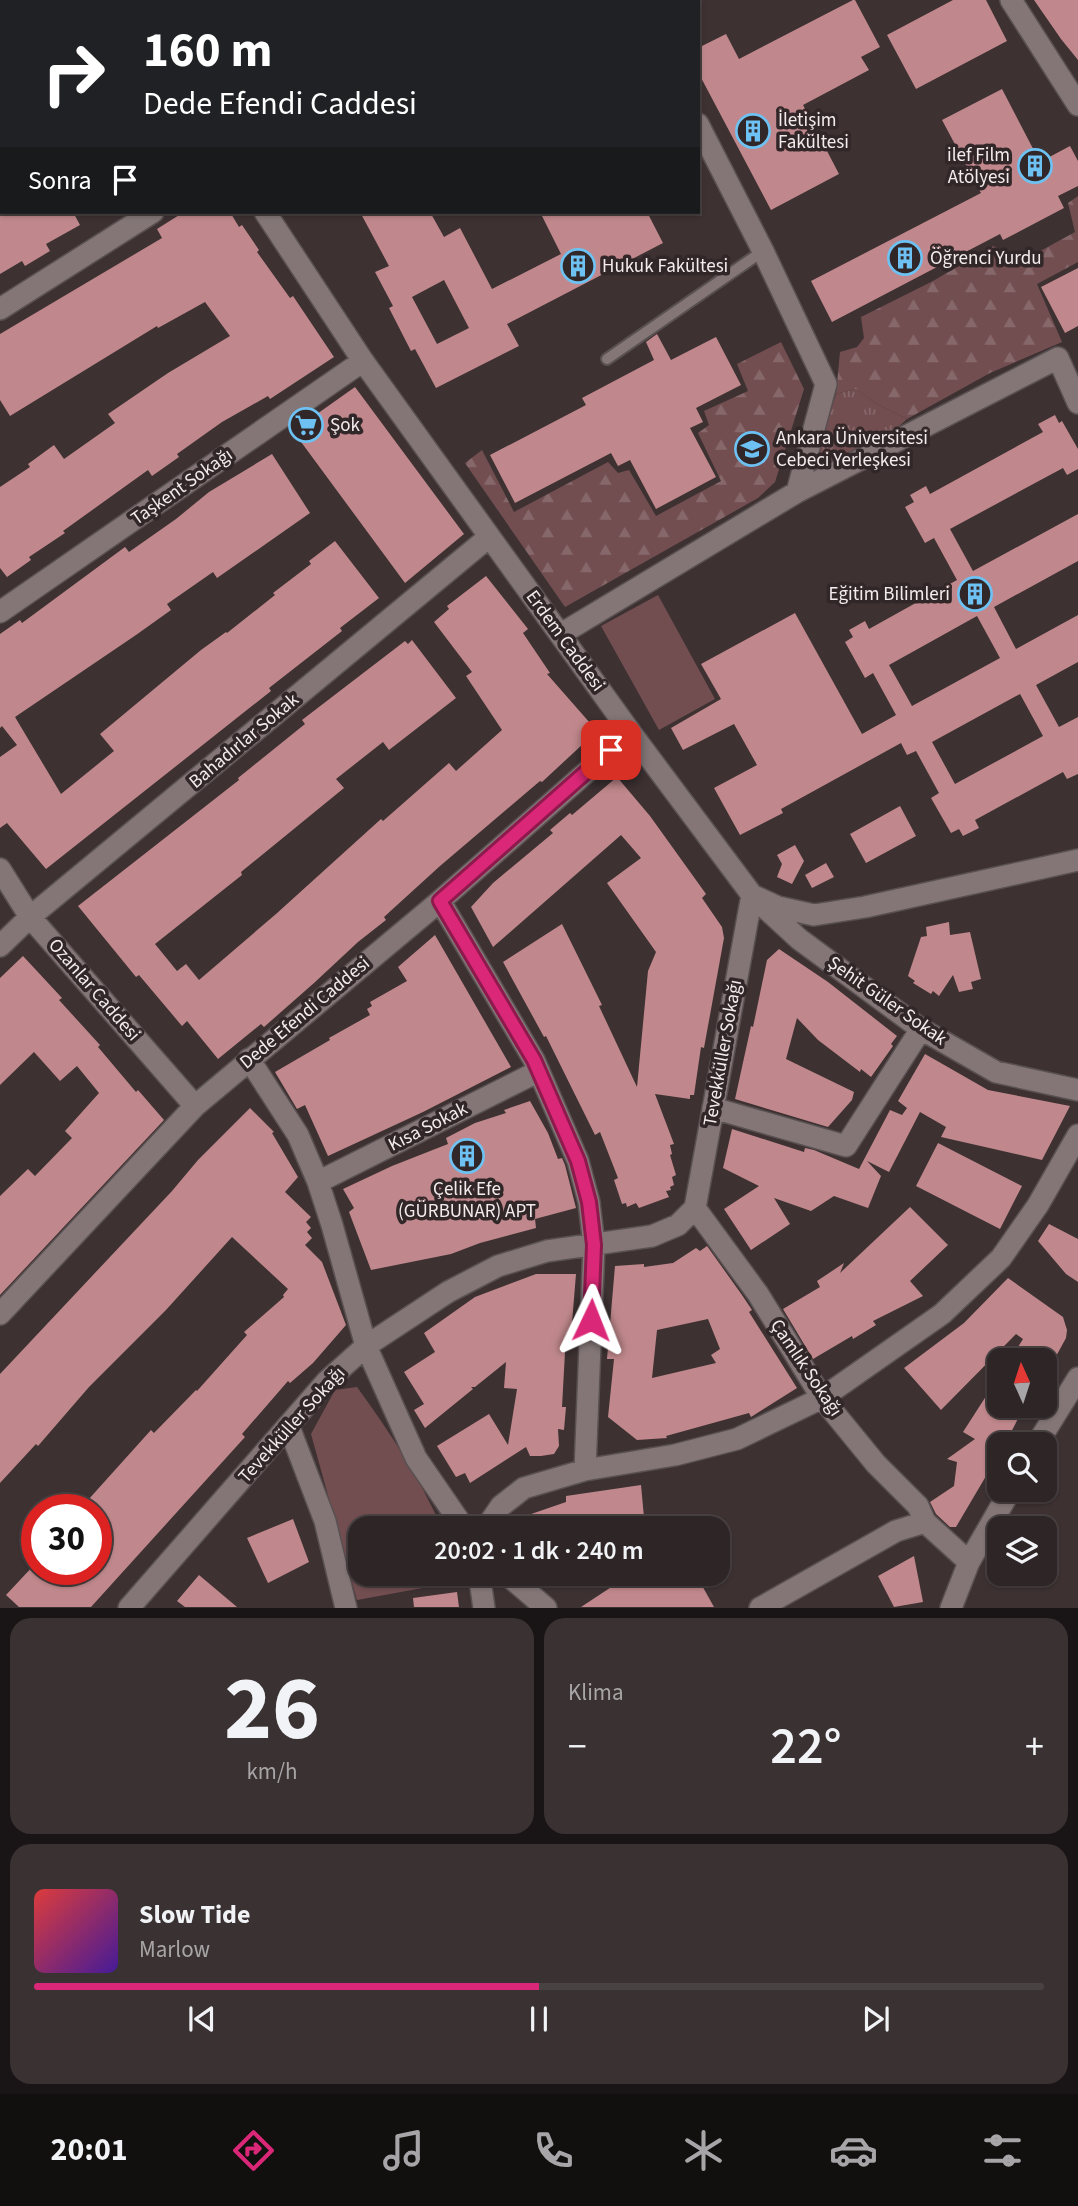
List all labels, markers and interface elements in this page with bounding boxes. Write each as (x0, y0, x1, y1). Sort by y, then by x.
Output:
text: 160 m (143, 16, 272, 86)
icon: right (28, 28, 119, 119)
text: Dede Efendi Caddesi (143, 81, 417, 127)
place label: İletişim Fakültesi (778, 107, 849, 156)
building icon: İletişim Fakültesi (734, 112, 772, 150)
place label: ilef Film Atölyesi (947, 142, 1010, 191)
building icon: ilef Film Atölyesi (1016, 147, 1054, 185)
icon: arrive (106, 161, 144, 199)
text: Sonra (28, 162, 92, 199)
building icon: Öğrenci Yurdu (886, 239, 924, 277)
place label: Öğrenci Yurdu (930, 245, 1042, 272)
building icon: Hukuk Fakültesi (559, 247, 597, 285)
place label: Hukuk Fakültesi (602, 253, 728, 280)
supermarket icon: Şok (287, 406, 325, 444)
place label: Şok (330, 412, 360, 439)
place label: Ankara Üniversitesi Cebeci Yerleşkesi (776, 425, 928, 474)
school or university icon: Ankara Üniversitesi Cebeci Yerleşkesi (733, 430, 771, 468)
street label: Taşkent Sokağı (126, 442, 238, 532)
building icon: Eğitim Bilimleri (956, 575, 994, 613)
place label: Eğitim Bilimleri (828, 581, 950, 608)
street label: Erdem Caddesi (519, 585, 611, 697)
street label: Bahadırlar Sokak (183, 687, 305, 795)
pin (581, 720, 641, 780)
icon: arrive (592, 731, 630, 769)
street label: Ozanlar Caddesi (42, 933, 146, 1047)
street label: Dede Efendi Caddesi (234, 950, 376, 1076)
street label: Şehit Güler Sokak (822, 950, 953, 1053)
street label: Tevekküller Sokağı (697, 977, 749, 1129)
street label: Kısa Sokak (384, 1095, 473, 1158)
building icon: Çelik Efe (GÜRBUNAR) APT (448, 1137, 486, 1175)
place label: Çelik Efe (GÜRBUNAR) APT (398, 1176, 536, 1225)
position arrow (554, 1283, 628, 1357)
street label: Çamlık Sokağı (763, 1314, 849, 1422)
north arrow (987, 1348, 1057, 1418)
map controls (987, 1348, 1057, 1586)
street label: Tevekküller Sokağı (232, 1361, 352, 1489)
button: search (987, 1432, 1057, 1502)
speed limit sign: 30 (21, 1494, 112, 1585)
button: layers (987, 1516, 1057, 1586)
text: 20:02 · 1 dk · 240 m (434, 1532, 644, 1569)
text: 26 (224, 1645, 320, 1774)
text: Klima (568, 1676, 624, 1709)
text: 22° (770, 1710, 842, 1784)
text: − (568, 1720, 587, 1774)
text: + (1025, 1720, 1044, 1774)
text: km/h (246, 1755, 298, 1788)
text: Slow Tide (139, 1896, 250, 1933)
text: Marlow (139, 1933, 210, 1966)
icon: previous (183, 2000, 221, 2038)
icon: pause (520, 2000, 558, 2038)
icon: next (857, 2000, 895, 2038)
icon: directions (229, 2126, 278, 2175)
icon: music (379, 2126, 428, 2175)
icon: phone (529, 2126, 578, 2175)
icon: climate (679, 2126, 728, 2175)
icon: car (829, 2126, 878, 2175)
icon: filters (978, 2126, 1027, 2175)
text: 20:01 (50, 2127, 128, 2173)

